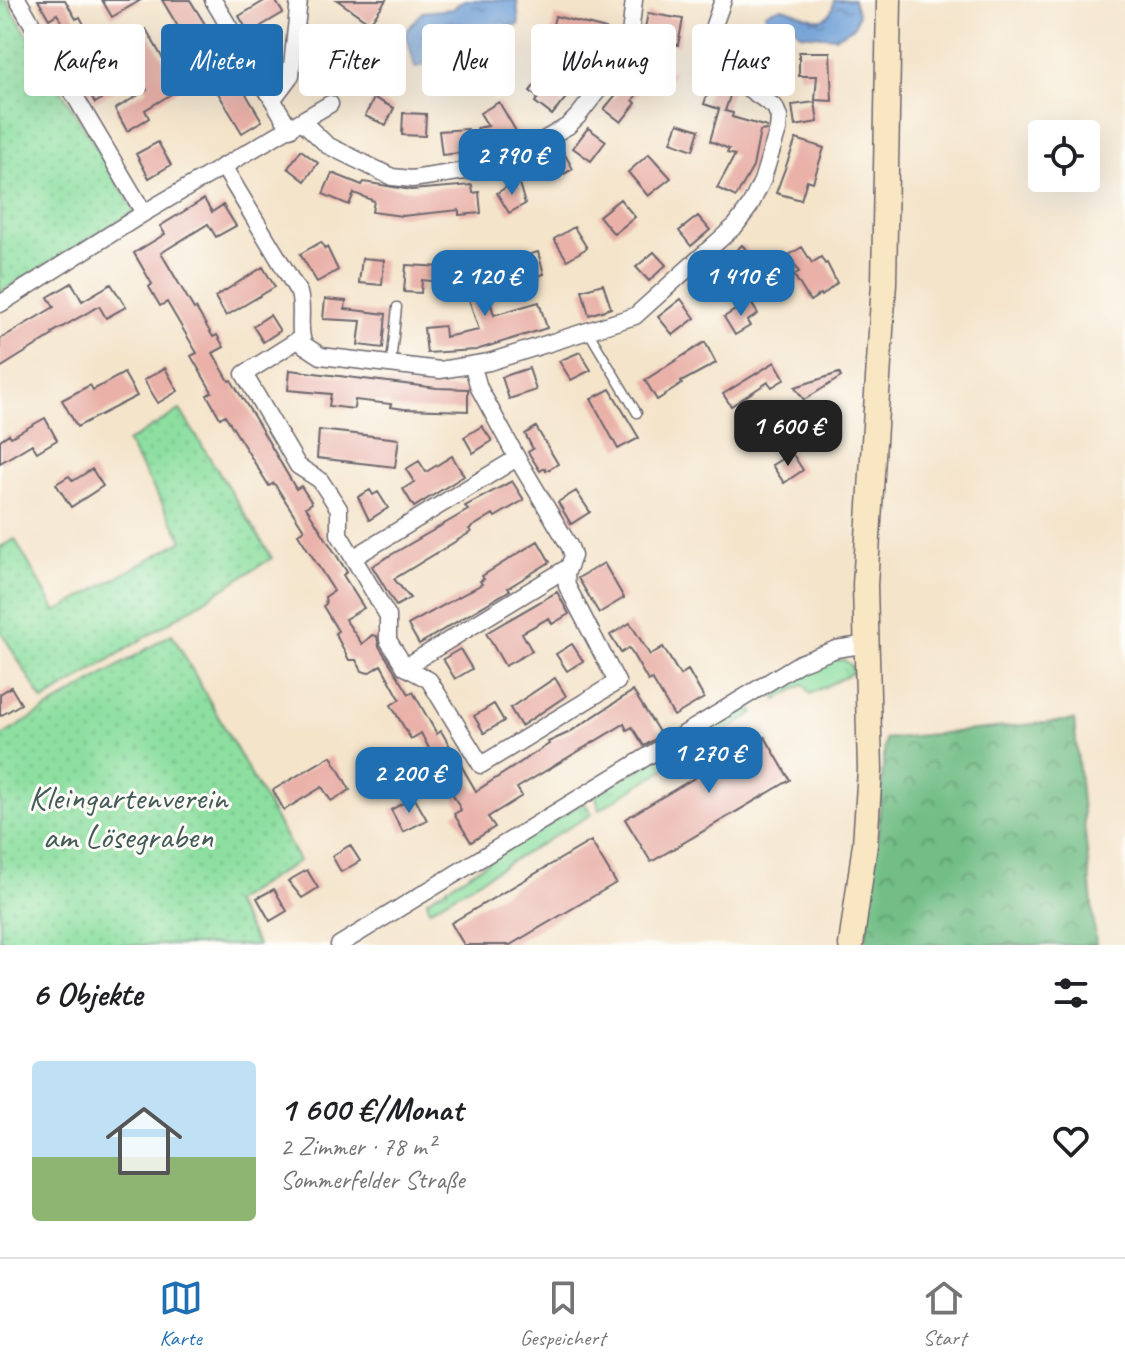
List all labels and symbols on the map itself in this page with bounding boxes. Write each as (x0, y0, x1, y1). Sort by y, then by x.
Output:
pin: 2 790 € (438, 129, 586, 197)
pin: 2 120 € (411, 250, 559, 318)
pin: 1 410 € (667, 250, 815, 318)
pin: 1 600 € (714, 400, 862, 468)
pin: 1 270 € (635, 727, 783, 795)
pin: 2 200 € (335, 747, 483, 815)
park label: Kleingartenverein am Lösegraben (29, 776, 229, 858)

